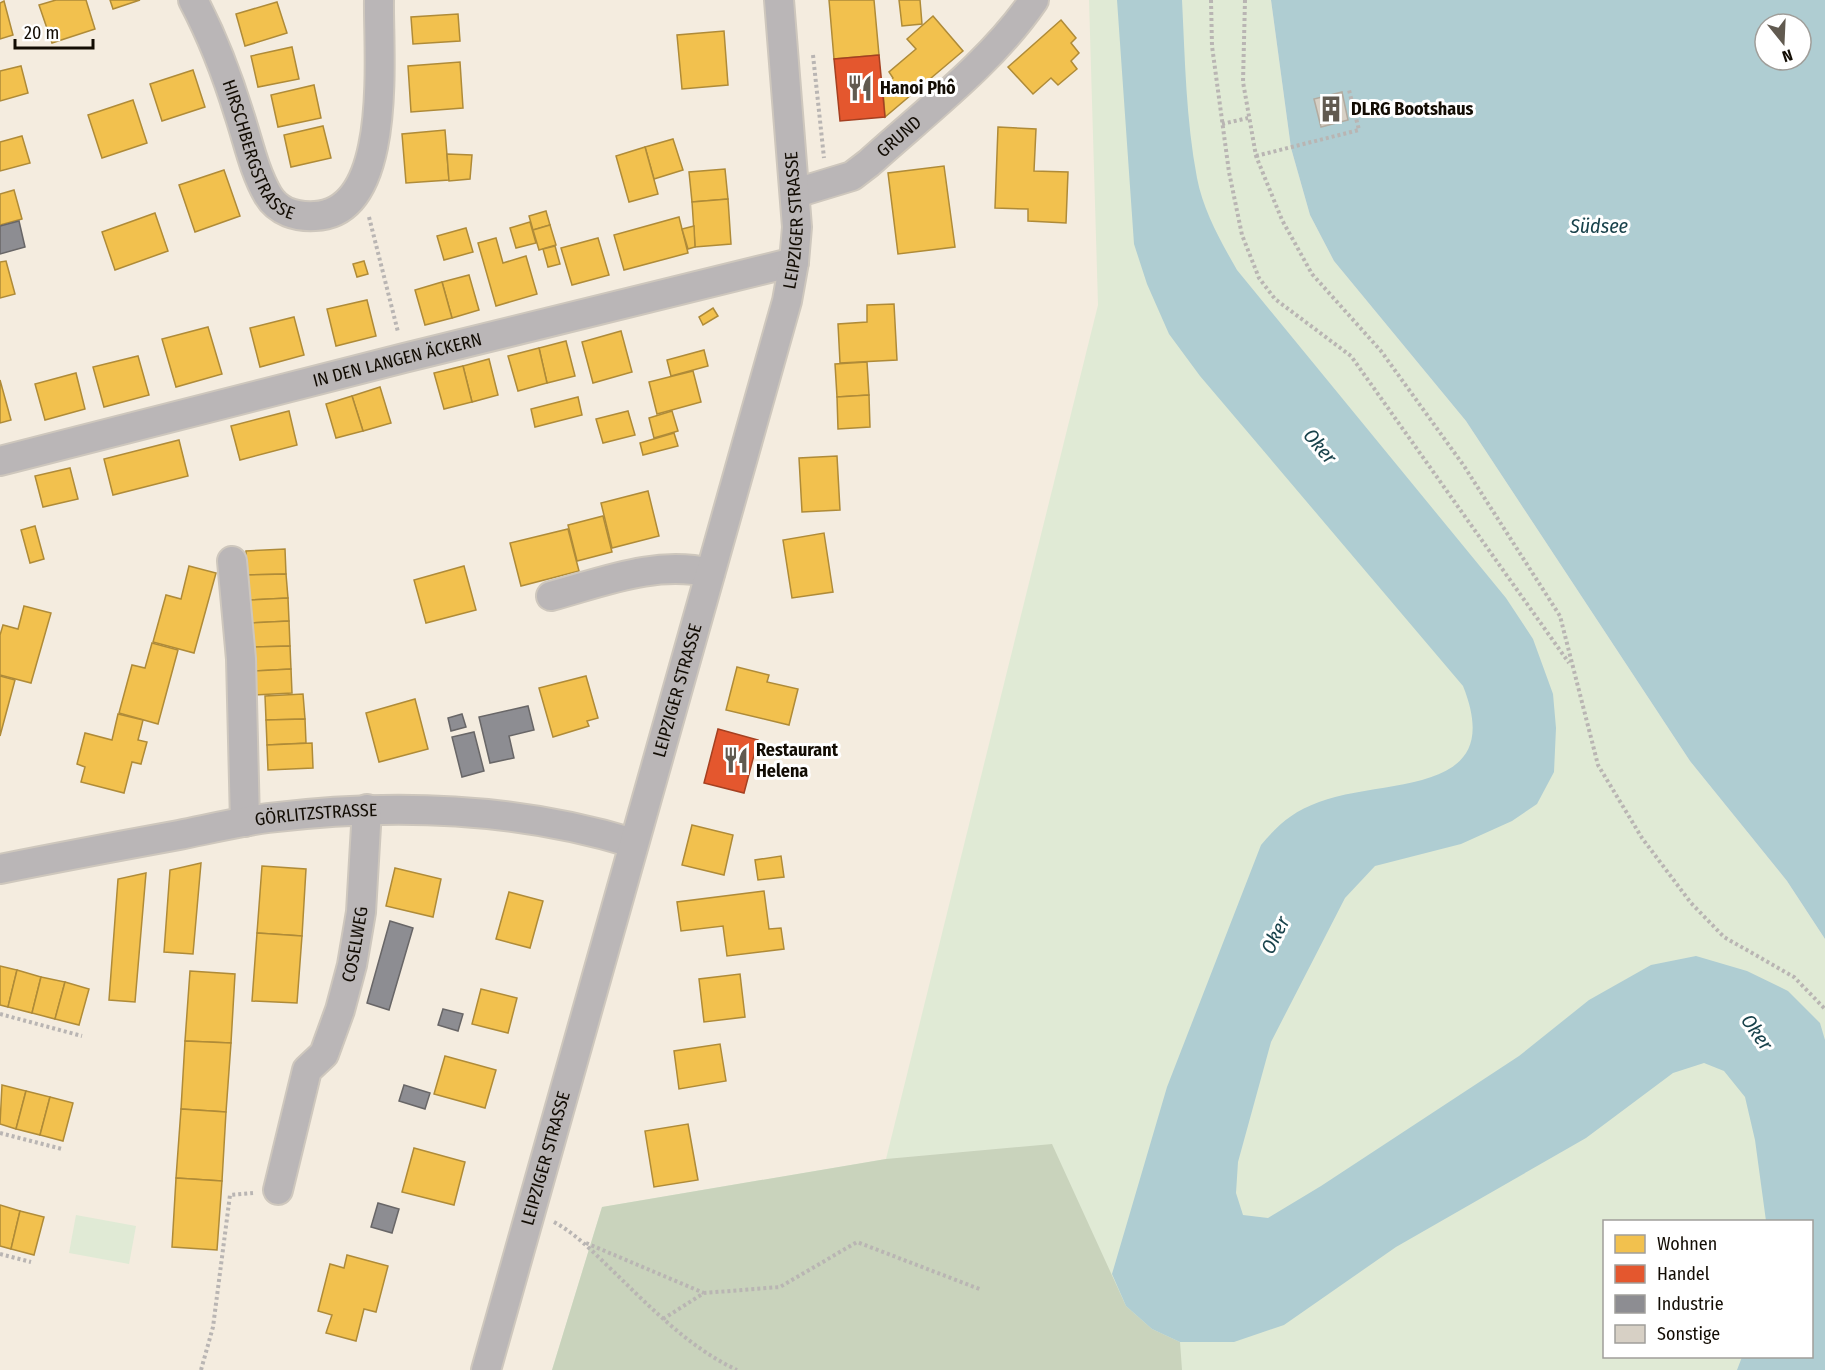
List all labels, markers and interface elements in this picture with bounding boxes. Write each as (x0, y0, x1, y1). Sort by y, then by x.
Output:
scale bar (15, 12, 93, 50)
north arrow (1753, 12, 1813, 72)
text: 20 m (24, 22, 59, 44)
text: N (1780, 45, 1795, 66)
restaurant icon: Hanoi Phô (845, 73, 875, 103)
street label: HIRSCHBERGSTRASSE (217, 77, 298, 225)
place label: Hanoi Phô (880, 77, 956, 99)
building icon: DLRG Bootshaus (1316, 94, 1346, 124)
place label: DLRG Bootshaus (1351, 98, 1474, 120)
street label: GRUND (872, 111, 926, 162)
street label: LEIPZIGER STRASSE (778, 151, 808, 291)
water label: Südsee (1569, 214, 1629, 238)
street label: IN DEN LANGEN ÄCKERN (311, 328, 484, 392)
water label: Oker (1298, 423, 1342, 469)
street label: LEIPZIGER STRASSE (648, 621, 707, 760)
place label: Restaurant Helena (756, 739, 839, 782)
restaurant icon: Restaurant Helena (721, 745, 751, 775)
street label: GÖRLITZSTRASSE (253, 799, 377, 831)
street label: COSELWEG (337, 906, 372, 985)
water label: Oker (1256, 911, 1295, 958)
water label: Oker (1736, 1009, 1779, 1056)
street label: LEIPZIGER STRASSE (516, 1089, 575, 1228)
legend (1603, 1220, 1813, 1358)
text: Wohnen (1657, 1233, 1717, 1255)
text: Handel (1657, 1263, 1710, 1285)
text: Industrie (1657, 1293, 1724, 1315)
text: Sonstige (1657, 1323, 1720, 1345)

